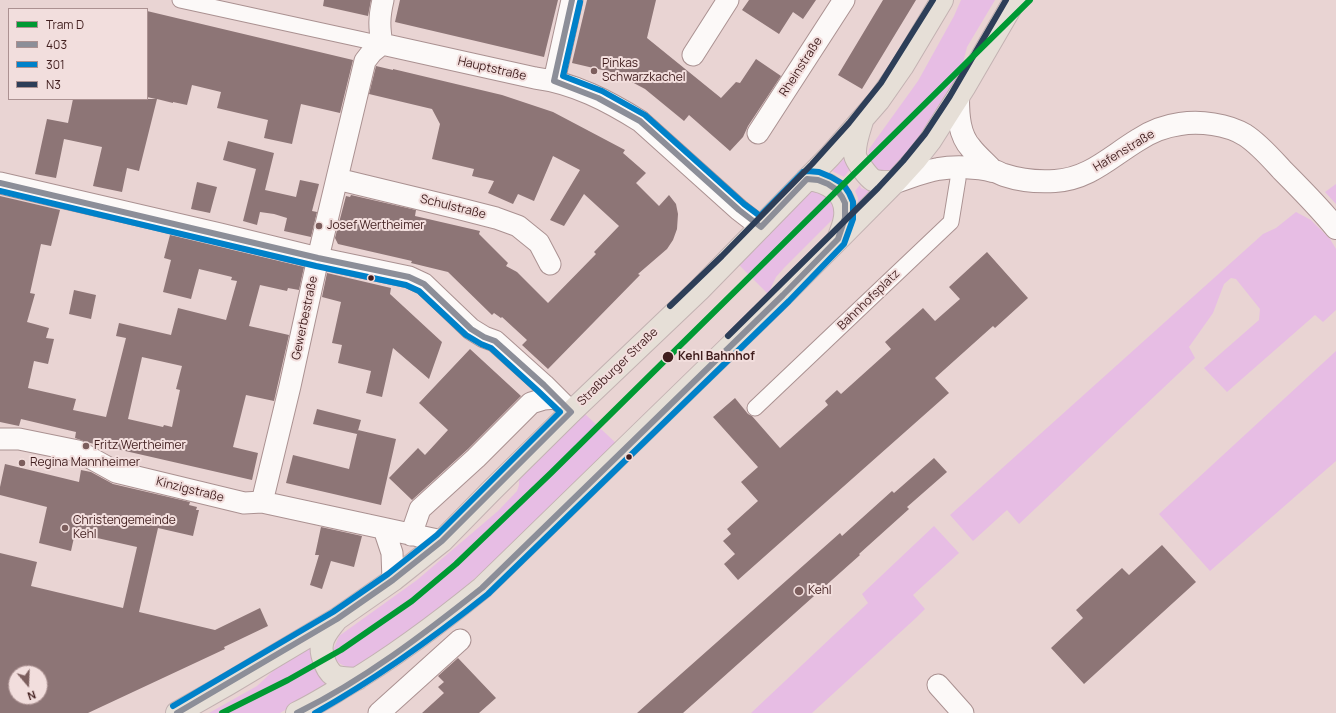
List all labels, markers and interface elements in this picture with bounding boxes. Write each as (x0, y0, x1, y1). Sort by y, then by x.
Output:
legend (8, 8, 148, 100)
text: Tram D (46, 16, 84, 33)
street label: Rheinstraße (777, 35, 825, 99)
text: 403 (46, 36, 67, 53)
street label: Hauptstraße (456, 54, 528, 84)
text: 301 (46, 56, 65, 73)
place label: Pinkas Schwarzkachel (602, 57, 686, 85)
marker: Pinkas Schwarzkachel (589, 66, 599, 76)
text: N3 (46, 76, 61, 93)
street label: Hafenstraße (1091, 127, 1157, 175)
street label: Schulstraße (419, 192, 487, 222)
place label: Josef Wertheimer (327, 219, 425, 233)
marker: Josef Wertheimer (314, 221, 324, 231)
street label: Bahnhofsplatz (835, 267, 903, 333)
unlabelled marker (366, 273, 376, 283)
street label: Gewerbestraße (289, 275, 321, 361)
street label: Straßburger Straße (575, 325, 661, 409)
marker: Kehl Bahnhof (661, 350, 675, 364)
place label: Kehl Bahnhof (678, 350, 755, 364)
place label: Fritz Wertheimer (94, 439, 186, 453)
marker: Fritz Wertheimer (81, 441, 91, 451)
unlabelled marker (624, 452, 634, 462)
place label: Regina Mannheimer (30, 456, 140, 470)
marker: Regina Mannheimer (17, 458, 27, 468)
street label: Kinzigstraße (155, 475, 225, 505)
place label: Christengemeinde Kehl (73, 514, 176, 542)
marker: Christengemeinde Kehl (60, 523, 70, 533)
place label: Kehl (808, 584, 832, 598)
marker: Kehl (793, 585, 805, 597)
north arrow (8, 665, 48, 705)
text: N (26, 687, 38, 704)

